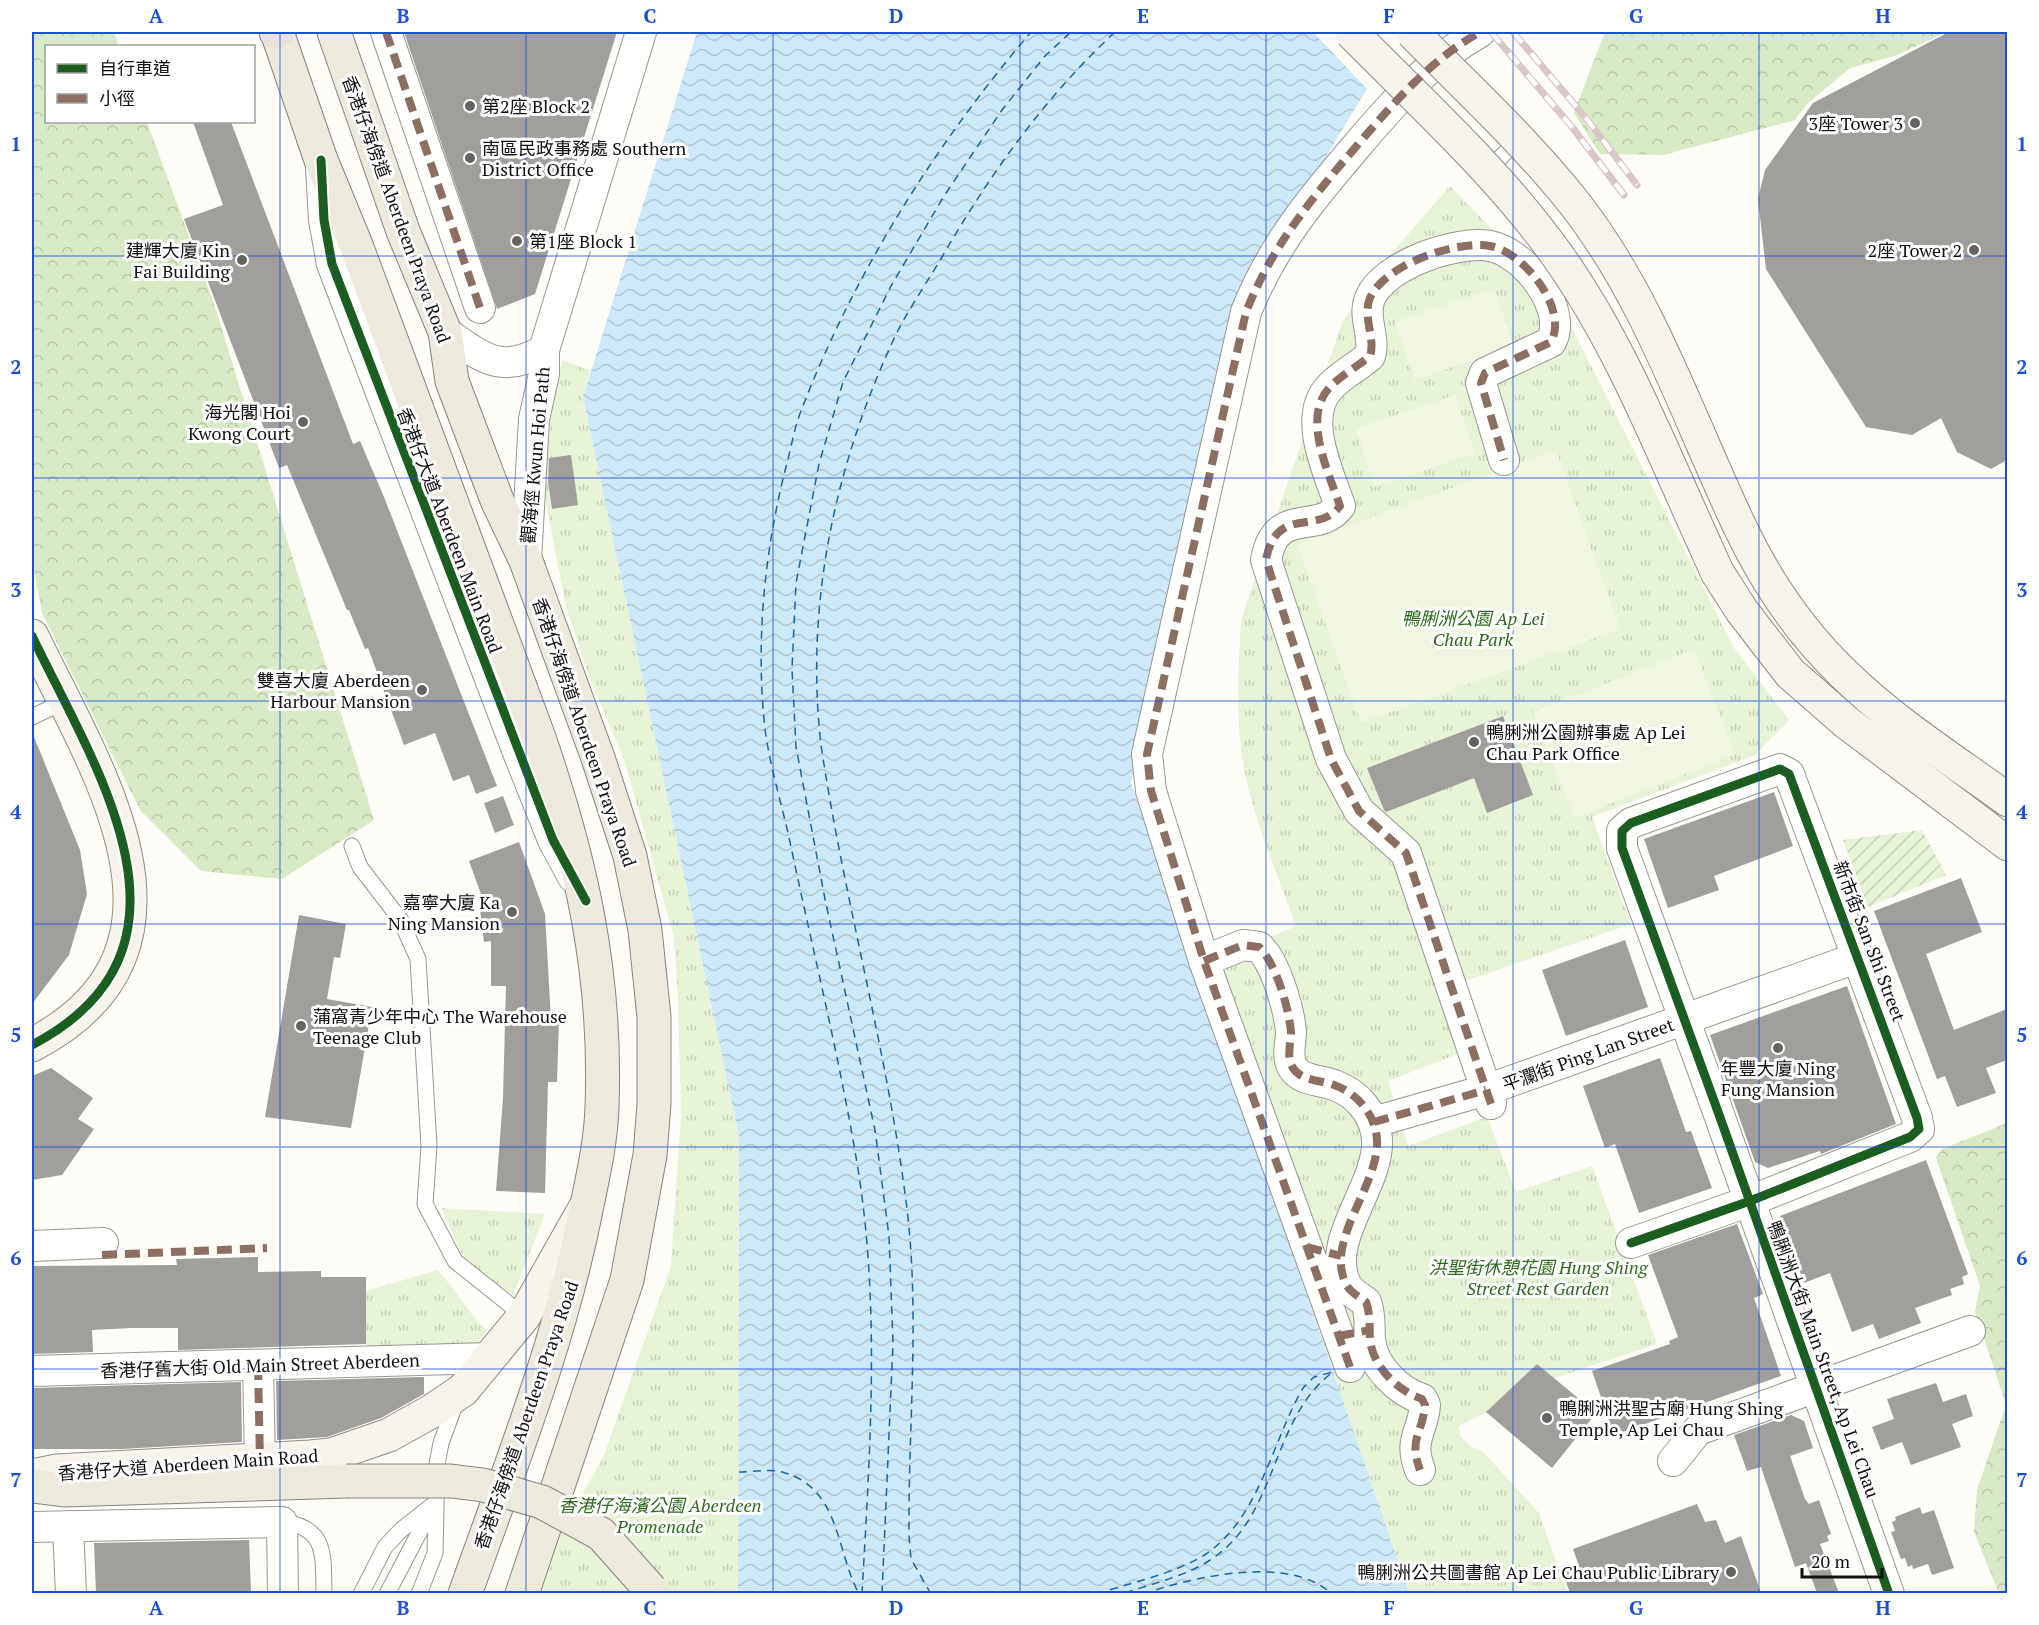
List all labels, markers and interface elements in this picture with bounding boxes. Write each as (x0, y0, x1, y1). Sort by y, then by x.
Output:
text: A (149, 2, 164, 29)
text: B (397, 2, 410, 29)
text: C (643, 2, 657, 29)
text: D (889, 2, 903, 29)
text: E (1137, 2, 1149, 29)
text: F (1383, 2, 1395, 29)
text: G (1629, 2, 1643, 29)
text: H (1875, 2, 1891, 29)
legend (45, 45, 255, 123)
text: 自行車道 (99, 56, 171, 80)
street label: 香港仔海傍道 Aberdeen Praya Road (337, 72, 457, 346)
text: 小徑 (99, 86, 135, 110)
place label: 第2座 Block 2 (482, 94, 590, 118)
marker: 第2座 Block 2 (463, 99, 477, 113)
place label: 3座 Tower 3 (1808, 111, 1903, 135)
marker: 3座 Tower 3 (1908, 116, 1922, 130)
text: 1 (10, 130, 22, 157)
text: 1 (2016, 130, 2028, 157)
place label: 南區民政事務處 Southern District Office (482, 136, 687, 181)
marker: 南區民政事務處 Southern District Office (463, 151, 477, 165)
place label: 第1座 Block 1 (529, 229, 637, 253)
marker: 第1座 Block 1 (510, 234, 524, 248)
place label: 建輝大廈 Kin Fai Building (126, 238, 231, 283)
place label: 2座 Tower 2 (1867, 238, 1962, 262)
marker: 2座 Tower 2 (1967, 243, 1981, 257)
marker: 建輝大廈 Kin Fai Building (235, 253, 249, 267)
text: 2 (10, 353, 22, 380)
text: 2 (2016, 353, 2028, 380)
street label: 觀海徑 Kwun Hoi Path (515, 365, 555, 544)
place label: 海光閣 Hoi Kwong Court (188, 400, 291, 445)
street label: 香港仔大道 Aberdeen Main Road (392, 404, 508, 656)
marker: 海光閣 Hoi Kwong Court (296, 415, 310, 429)
text: 3 (10, 576, 22, 603)
text: 3 (2016, 576, 2028, 603)
street label: 香港仔海傍道 Aberdeen Praya Road (528, 594, 642, 870)
park label: 鴨脷洲公園 Ap Lei Chau Park (1401, 606, 1545, 651)
place label: 雙喜大廈 Aberdeen Harbour Mansion (257, 668, 410, 713)
marker: 雙喜大廈 Aberdeen Harbour Mansion (415, 683, 429, 697)
place label: 鴨脷洲公園辦事處 Ap Lei Chau Park Office (1486, 720, 1686, 765)
marker: 鴨脷洲公園辦事處 Ap Lei Chau Park Office (1467, 735, 1481, 749)
text: 4 (10, 798, 22, 825)
text: 4 (2016, 798, 2028, 825)
street label: 新市街 San Shi Street (1828, 857, 1912, 1025)
place label: 嘉寧大廈 Ka Ning Mansion (388, 890, 500, 935)
marker: 嘉寧大廈 Ka Ning Mansion (505, 905, 519, 919)
place label: 蒲窩青少年中心 The Warehouse Teenage Club (313, 1004, 567, 1049)
street label: 平瀾街 Ping Lan Street (1499, 1012, 1677, 1096)
marker: 蒲窩青少年中心 The Warehouse Teenage Club (294, 1019, 308, 1033)
text: 5 (10, 1021, 22, 1048)
text: 5 (2016, 1021, 2028, 1048)
marker: 年豐大廈 Ning Fung Mansion (1771, 1041, 1785, 1055)
place label: 年豐大廈 Ning Fung Mansion (1720, 1056, 1836, 1101)
street label: 鴨脷洲大街 Main Street, Ap Lei Chau (1763, 1217, 1885, 1501)
text: 6 (10, 1244, 22, 1271)
text: 6 (2016, 1244, 2028, 1271)
park label: 洪聖街休憩花園 Hung Shing Street Rest Garden (1428, 1255, 1649, 1300)
street label: 香港仔海傍道 Aberdeen Praya Road (469, 1277, 583, 1553)
street label: 香港仔舊大街 Old Main Street Aberdeen (100, 1347, 420, 1383)
place label: 鴨脷洲洪聖古廟 Hung Shing Temple, Ap Lei Chau (1559, 1396, 1784, 1441)
marker: 鴨脷洲洪聖古廟 Hung Shing Temple, Ap Lei Chau (1540, 1411, 1554, 1425)
street label: 香港仔大道 Aberdeen Main Road (57, 1443, 319, 1485)
text: 7 (10, 1466, 22, 1493)
text: 7 (2016, 1466, 2028, 1493)
park label: 香港仔海濱公園 Aberdeen Promenade (559, 1493, 762, 1538)
scale bar (1802, 1541, 1882, 1579)
text: 20 m (1811, 1549, 1851, 1573)
place label: 鴨脷洲公共圖書館 Ap Lei Chau Public Library (1357, 1560, 1720, 1584)
marker: 鴨脷洲公共圖書館 Ap Lei Chau Public Library (1724, 1565, 1738, 1579)
text: A (149, 1594, 164, 1621)
text: B (397, 1594, 410, 1621)
text: C (643, 1594, 657, 1621)
text: D (889, 1594, 903, 1621)
text: E (1137, 1594, 1149, 1621)
text: F (1383, 1594, 1395, 1621)
text: G (1629, 1594, 1643, 1621)
text: H (1875, 1594, 1891, 1621)

